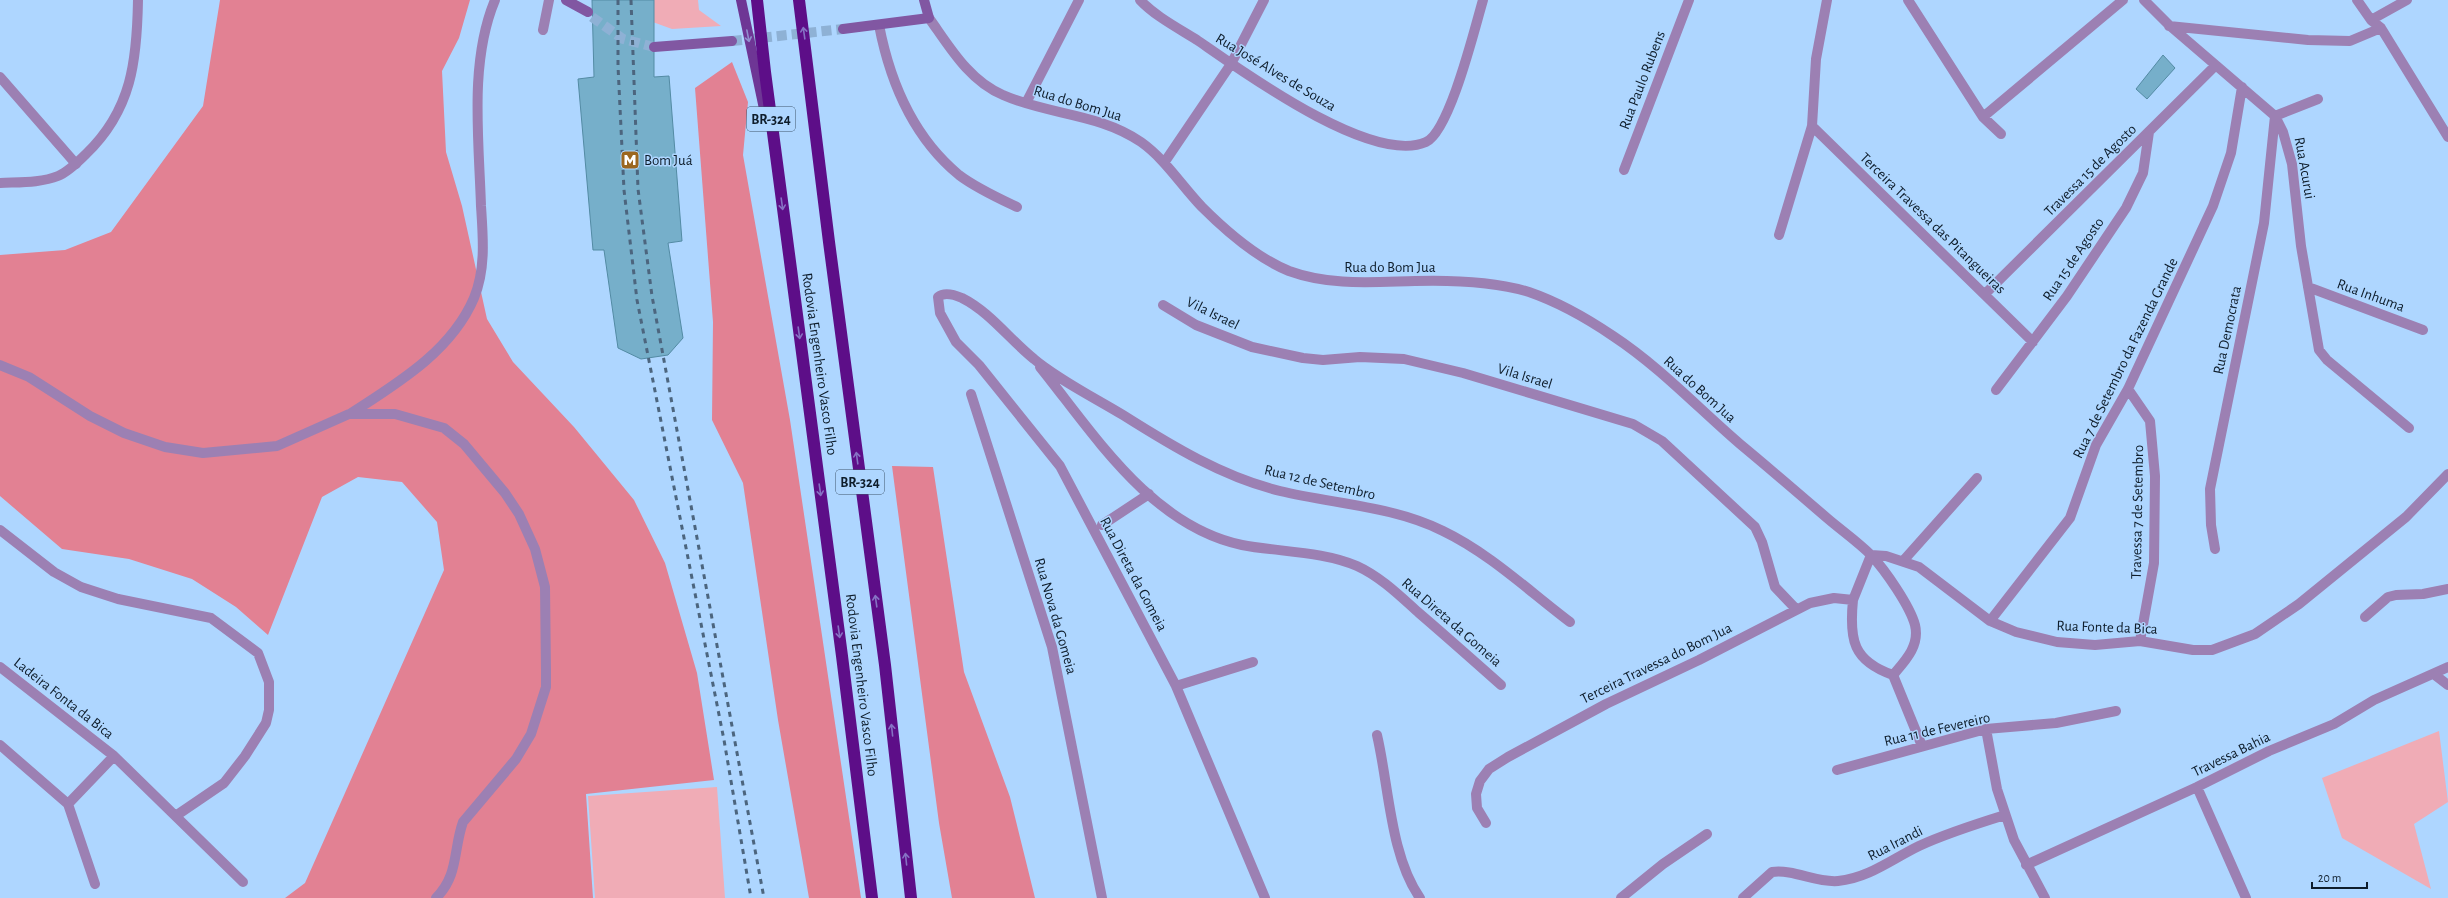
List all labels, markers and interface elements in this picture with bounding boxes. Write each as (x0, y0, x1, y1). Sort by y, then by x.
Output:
one-way arrow (800, 27, 808, 40)
street label: Rua Paulo Rubens (1617, 29, 1668, 132)
one-way arrow (745, 30, 753, 43)
street label: Rua José Alves de Souza (1213, 31, 1338, 114)
street label: Rua do Bom Jua (1032, 83, 1124, 124)
road number: BR-324 (747, 107, 795, 131)
street label: Travessa 15 de Agosto (2041, 121, 2139, 219)
street label: Rua Acurui (2292, 136, 2317, 200)
metro station icon: Bom Juá (619, 149, 641, 171)
street label: Terceira Travessa das Pitangueiras (1857, 150, 2008, 297)
place label: Bom Juá (644, 153, 693, 168)
one-way arrow (778, 197, 786, 210)
street label: Rua 15 de Agosto (2040, 215, 2107, 304)
street label: Rua 7 de Setembro da Fazenda Grande (2070, 256, 2181, 461)
street label: Rua do Bom Jua (1344, 260, 1436, 275)
street label: Rodovia Engenheiro Vasco Filho (799, 272, 840, 456)
street label: Rua Inhuma (2335, 276, 2407, 315)
street label: Rua Democrata (2211, 284, 2244, 376)
street label: Vila Israel (1184, 294, 1242, 333)
one-way arrow (795, 326, 803, 339)
street label: Rua do Bom Jua (1661, 353, 1739, 426)
street label: Vila Israel (1496, 361, 1554, 392)
street label: Travessa 7 de Setembro (2129, 445, 2146, 579)
one-way arrow (853, 452, 861, 465)
street label: Rua 12 de Setembro (1263, 462, 1377, 503)
road number: BR-324 (836, 470, 884, 494)
one-way arrow (816, 483, 824, 496)
street label: Rua Direta da Gomeia (1097, 515, 1170, 634)
street label: Rua Nova da Gomeia (1032, 556, 1079, 676)
street label: Rua Direta da Gomeia (1399, 575, 1505, 670)
street label: Rodovia Engenheiro Vasco Filho (843, 593, 880, 777)
one-way arrow (872, 595, 880, 608)
street label: Rua Fonte da Bica (2056, 618, 2158, 637)
street label: Terceira Travessa do Bom Jua (1578, 620, 1734, 707)
one-way arrow (835, 625, 843, 638)
street label: Ladeira Fonta da Bica (11, 655, 116, 742)
street label: Rua 11 de Fevereiro (1883, 710, 1992, 749)
one-way arrow (888, 724, 896, 737)
street label: Travessa Bahia (2190, 729, 2273, 780)
street label: Rua Irandi (1865, 823, 1925, 864)
one-way arrow (903, 853, 910, 866)
scale bar (2312, 864, 2367, 890)
text: 20 m (2318, 872, 2341, 884)

